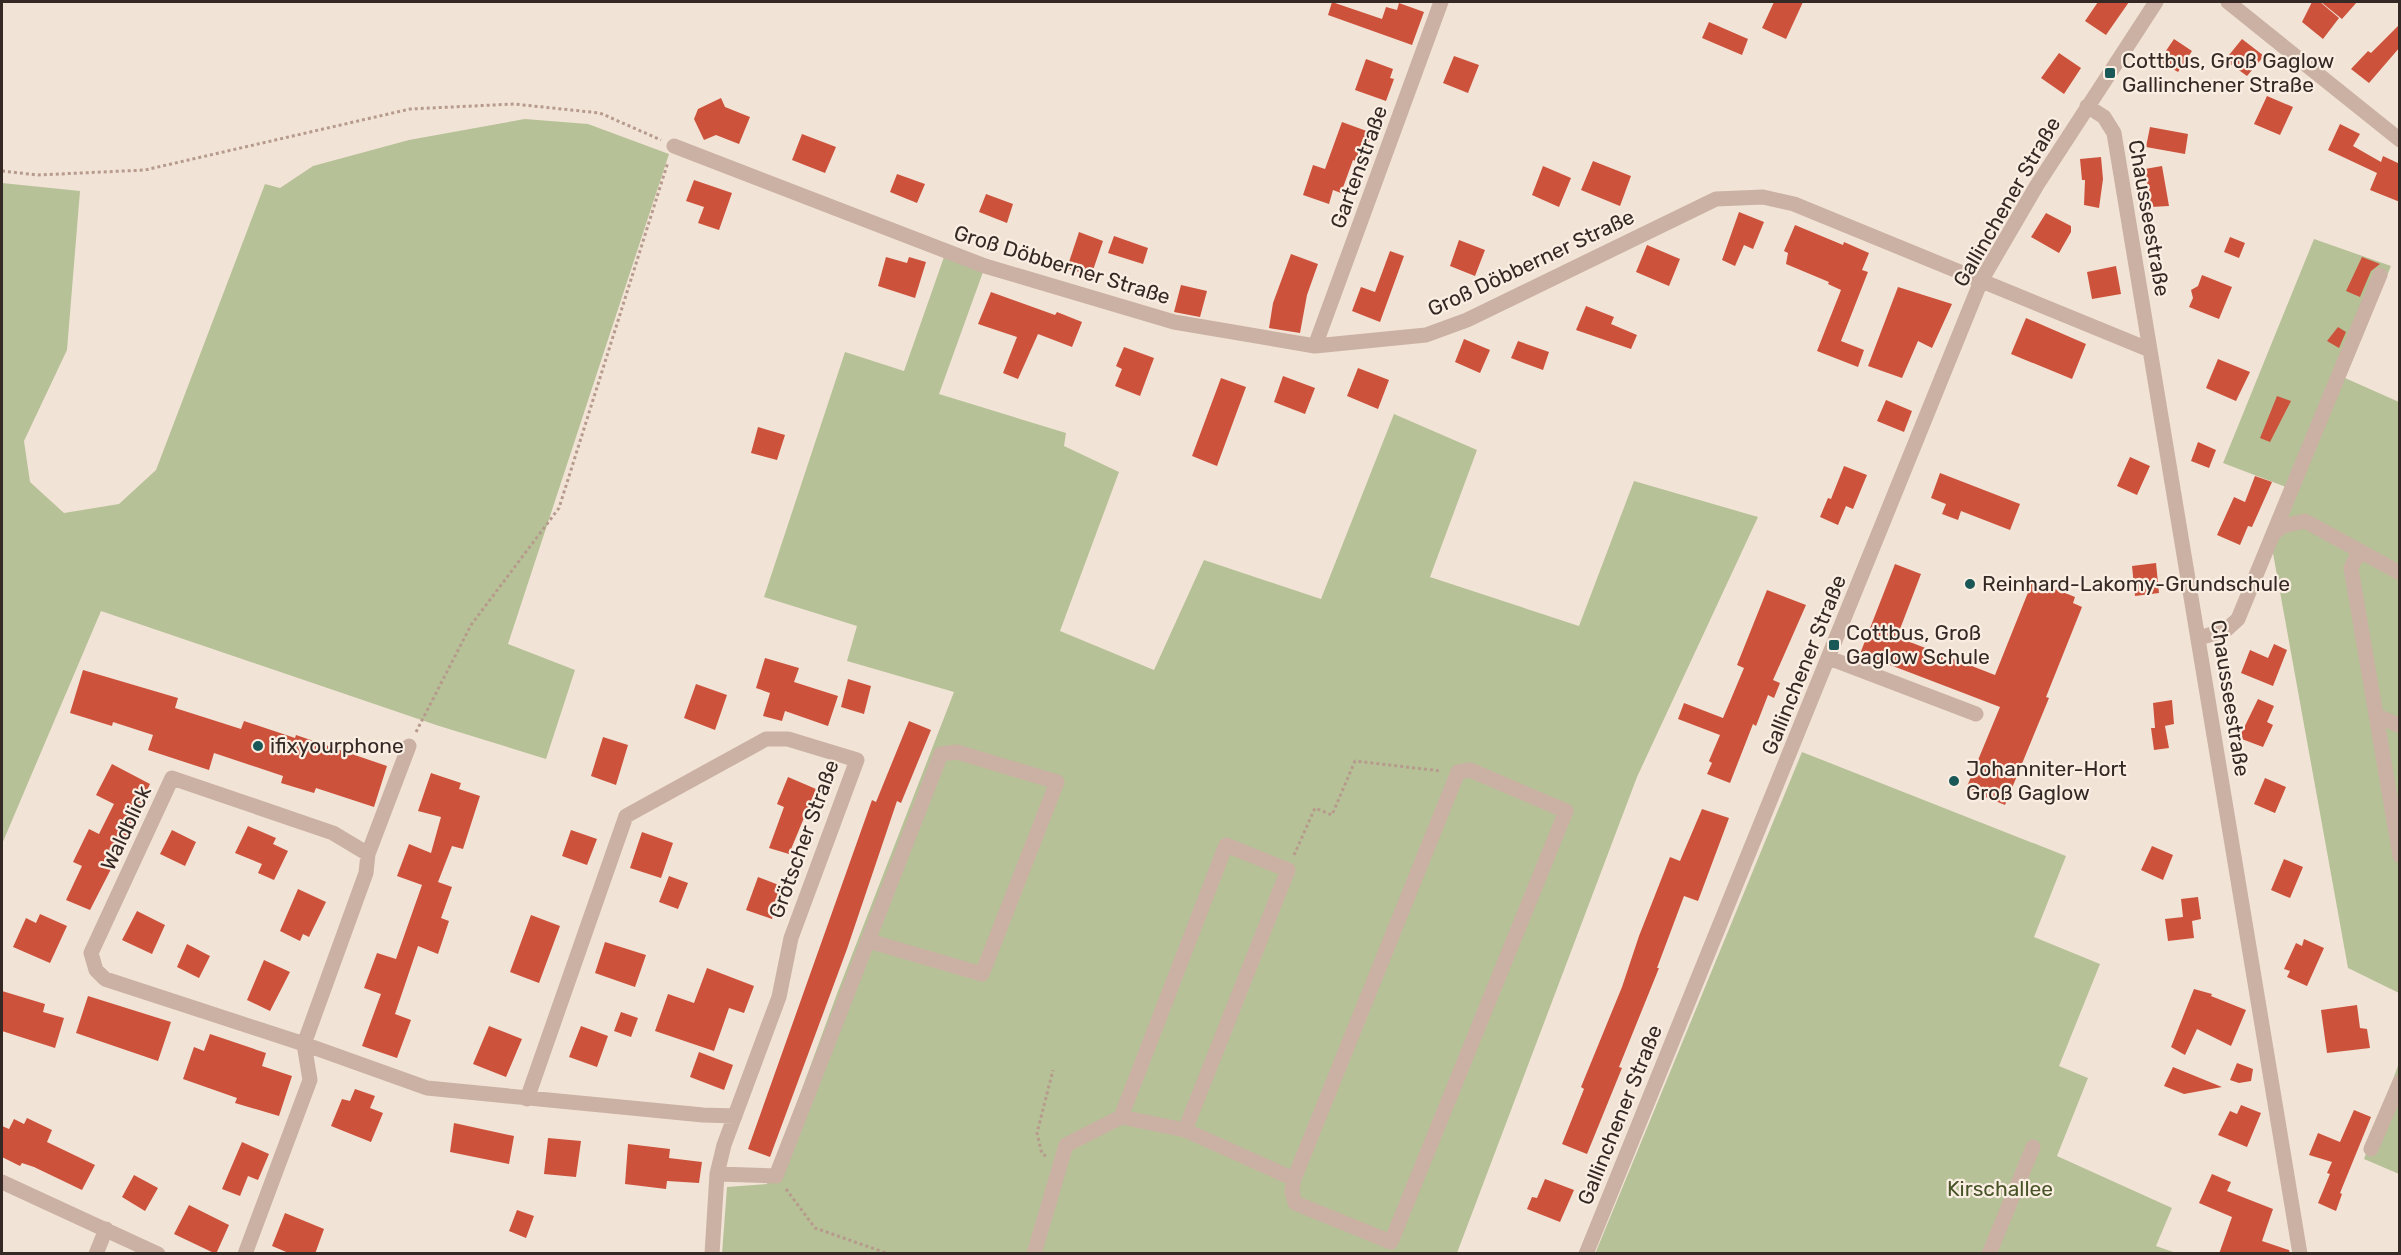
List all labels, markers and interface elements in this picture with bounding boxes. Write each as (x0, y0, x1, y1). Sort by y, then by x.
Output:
place label: Cottbus, Groß Gaglow Gallinchener Straße (2122, 48, 2335, 97)
marker: Cottbus, Groß Gaglow Gallinchener Straße (2103, 66, 2117, 80)
street label: Gartenstraße (1325, 102, 1392, 232)
street label: Gallinchener Straße (1948, 112, 2065, 291)
street label: Chausseestraße (2123, 138, 2176, 298)
street label: Groß Döbberner Straße (1424, 204, 1638, 321)
street label: Groß Döbberner Straße (951, 220, 1173, 309)
street label: Gallinchener Straße (1756, 571, 1851, 758)
place label: Reinhard-Lakomy-Grundschule (1982, 571, 2290, 596)
marker: Reinhard-Lakomy-Grundschule (1963, 577, 1977, 591)
street label: Chausseestraße (2206, 618, 2255, 778)
place label: Cottbus, Groß Gaglow Schule (1846, 620, 1990, 669)
marker: Cottbus, Groß Gaglow Schule (1827, 638, 1841, 652)
place label: ifixyourphone (270, 733, 404, 758)
marker: ifixyourphone (251, 739, 265, 753)
street label: Grötscher Straße (763, 756, 844, 921)
place label: Johanniter-Hort Groß Gaglow (1966, 756, 2127, 805)
marker: Johanniter-Hort Groß Gaglow (1947, 774, 1961, 788)
street label: Waldblick (95, 781, 156, 874)
street label: Gallinchener Straße (1572, 1021, 1667, 1208)
park label: Kirschallee (1947, 1176, 2053, 1201)

